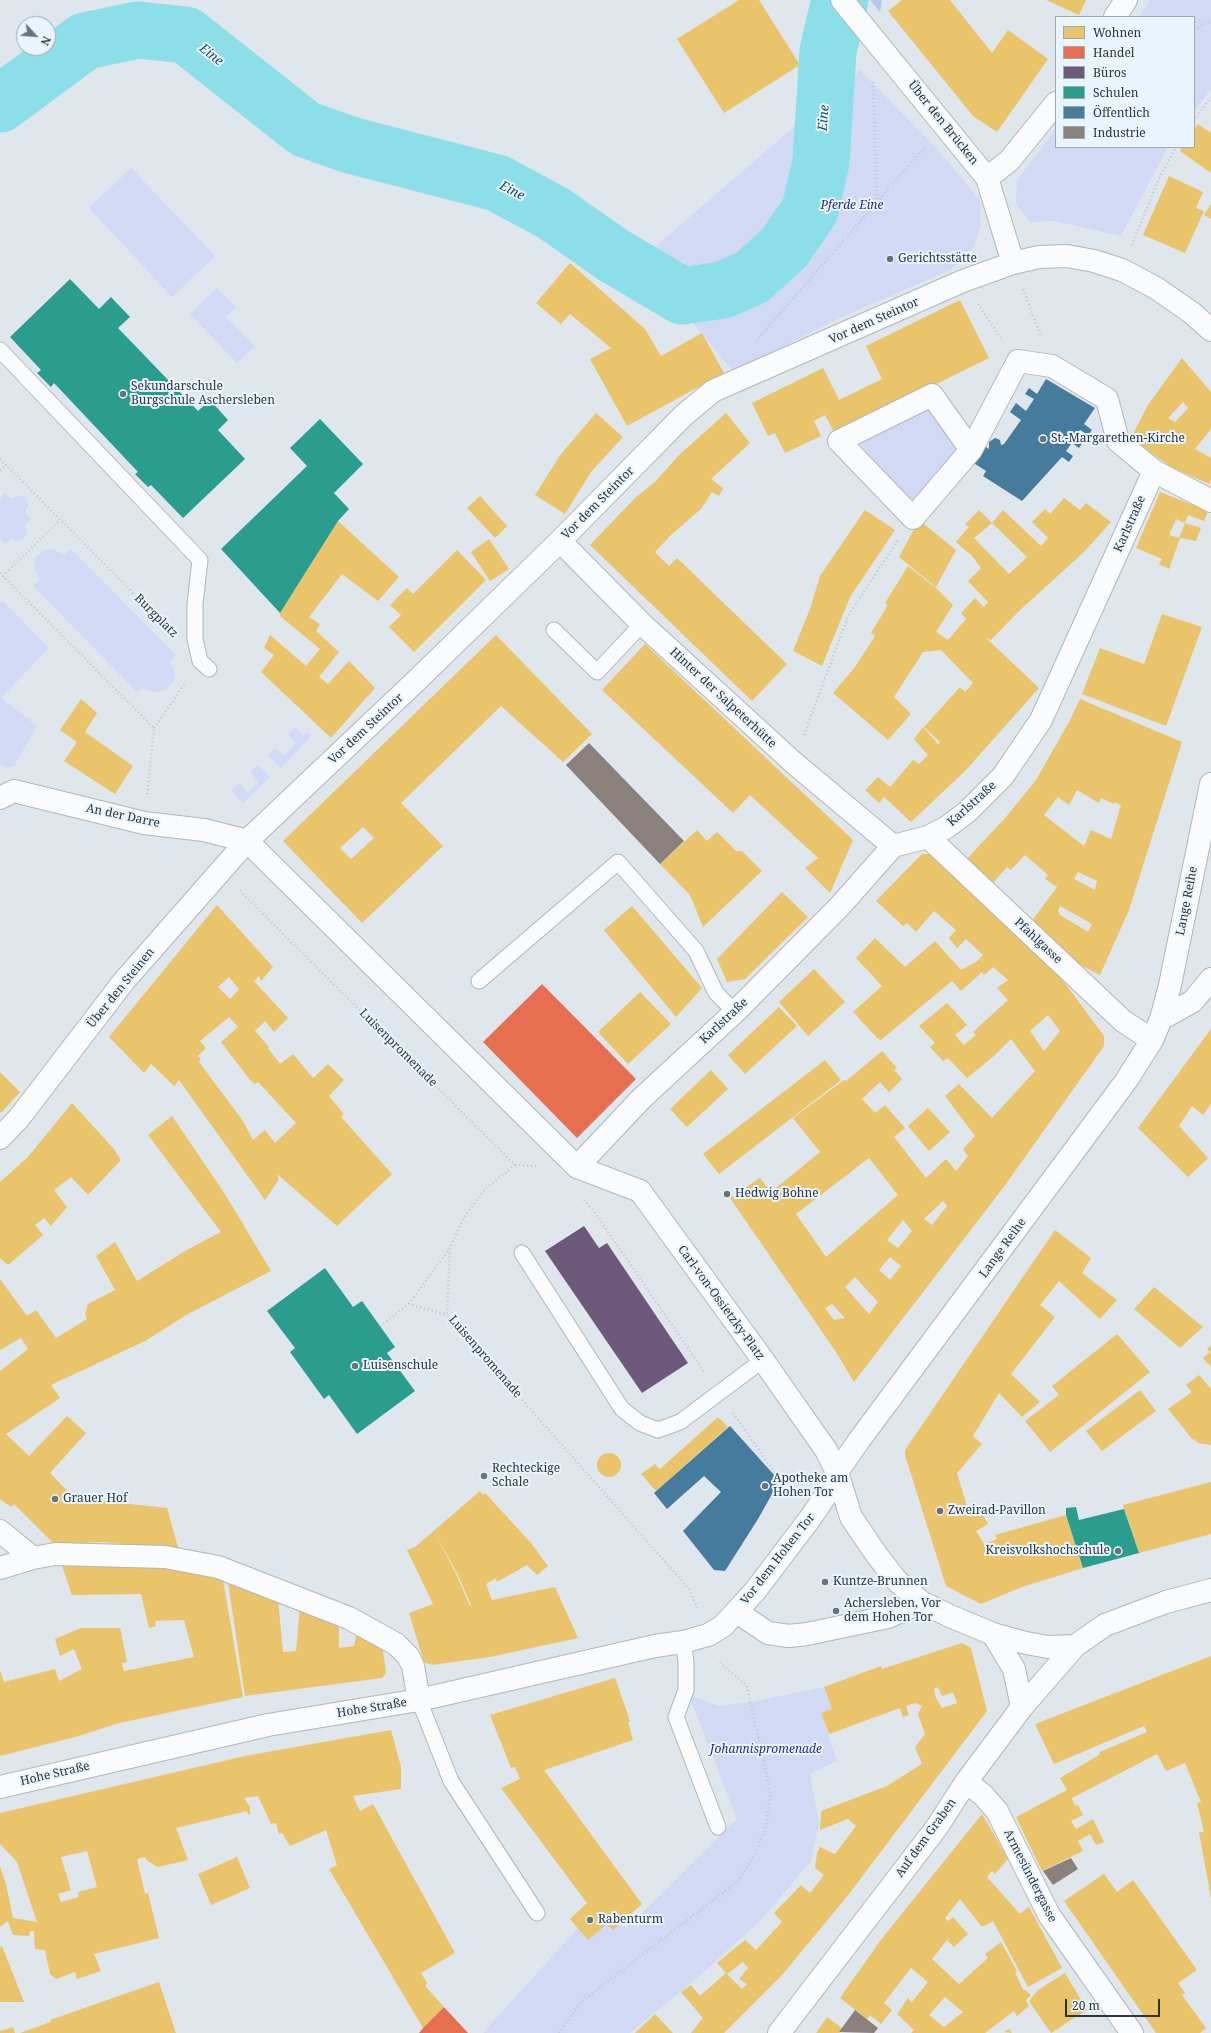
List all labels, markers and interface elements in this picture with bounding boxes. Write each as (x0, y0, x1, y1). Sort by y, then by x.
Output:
north arrow (16, 16, 56, 56)
legend (1055, 16, 1195, 148)
text: Wohnen (1093, 24, 1141, 41)
text: N (38, 34, 55, 48)
water label: Eine (196, 41, 226, 69)
text: Handel (1093, 44, 1135, 61)
text: Büros (1093, 64, 1126, 81)
street label: Über den Brücken (905, 78, 981, 168)
text: Schulen (1093, 84, 1139, 101)
water label: Eine (815, 104, 833, 132)
text: Öffentlich (1093, 104, 1150, 121)
text: Industrie (1093, 124, 1146, 141)
water label: Eine (497, 178, 527, 204)
park label: Pferde Eine (821, 199, 883, 213)
place label: Gerichtsstätte (898, 252, 977, 266)
marker: Gerichtsstätte (885, 254, 895, 264)
street label: Vor dem Steintor (827, 295, 921, 347)
place label: Sekundarschule Burgschule Aschersleben (131, 380, 275, 408)
marker: Sekundarschule Burgschule Aschersleben (118, 389, 128, 399)
place label: St.-Margarethen-Kirche (1051, 432, 1185, 446)
marker: St.-Margarethen-Kirche (1038, 434, 1048, 444)
street label: Vor dem Steintor (559, 464, 637, 542)
street label: Karlstraße (1111, 493, 1149, 555)
street label: Burgplatz (131, 591, 181, 641)
street label: Hinter der Salpeterhütte (667, 645, 779, 751)
street label: Vor dem Steintor (326, 691, 406, 767)
street label: Karlstraße (945, 778, 999, 830)
street label: An der Darre (85, 801, 161, 831)
street label: Lange Reihe (1173, 865, 1201, 937)
street label: Pfahlgasse (1011, 915, 1065, 967)
street label: Über den Steinen (84, 945, 158, 1031)
street label: Karlstraße (697, 995, 751, 1047)
street label: Luisenpromenade (356, 1006, 440, 1090)
place label: Hedwig Bohne (735, 1187, 819, 1201)
marker: Hedwig Bohne (722, 1189, 732, 1199)
street label: Lange Reihe (977, 1215, 1029, 1281)
street label: Carl-von-Ossietzky-Platz (674, 1243, 768, 1363)
street label: Luisenpromenade (445, 1313, 525, 1401)
place label: Luisenschule (363, 1359, 438, 1373)
marker: Luisenschule (350, 1361, 360, 1371)
place label: Rechteckige Schale (492, 1462, 560, 1490)
marker: Rechteckige Schale (479, 1471, 489, 1481)
place label: Apotheke am Hohen Tor (773, 1472, 848, 1500)
marker: Apotheke am Hohen Tor (760, 1481, 770, 1491)
place label: Grauer Hof (63, 1492, 127, 1506)
marker: Grauer Hof (50, 1494, 60, 1504)
place label: Zweirad-Pavillon (948, 1504, 1046, 1518)
marker: Zweirad-Pavillon (935, 1506, 945, 1516)
street label: Vor dem Hohen Tor (738, 1510, 818, 1608)
place label: Kreisvolkshochschule (985, 1544, 1110, 1558)
marker: Kreisvolkshochschule (1113, 1546, 1123, 1556)
place label: Kuntze-Brunnen (833, 1575, 928, 1589)
marker: Kuntze-Brunnen (820, 1577, 830, 1587)
place label: Achersleben, Vor dem Hohen Tor (844, 1597, 941, 1625)
marker: Achersleben, Vor dem Hohen Tor (831, 1606, 841, 1616)
street label: Hohe Straße (336, 1695, 408, 1721)
park label: Johannispromenade (710, 1743, 822, 1757)
street label: Hohe Straße (19, 1759, 91, 1789)
street label: Auf dem Graben (893, 1796, 959, 1880)
street label: Armesündergasse (1000, 1827, 1060, 1925)
place label: Rabenturm (598, 1913, 663, 1927)
marker: Rabenturm (585, 1915, 595, 1925)
scale bar (1067, 1991, 1162, 2017)
text: 20 m (1072, 1997, 1100, 2014)

